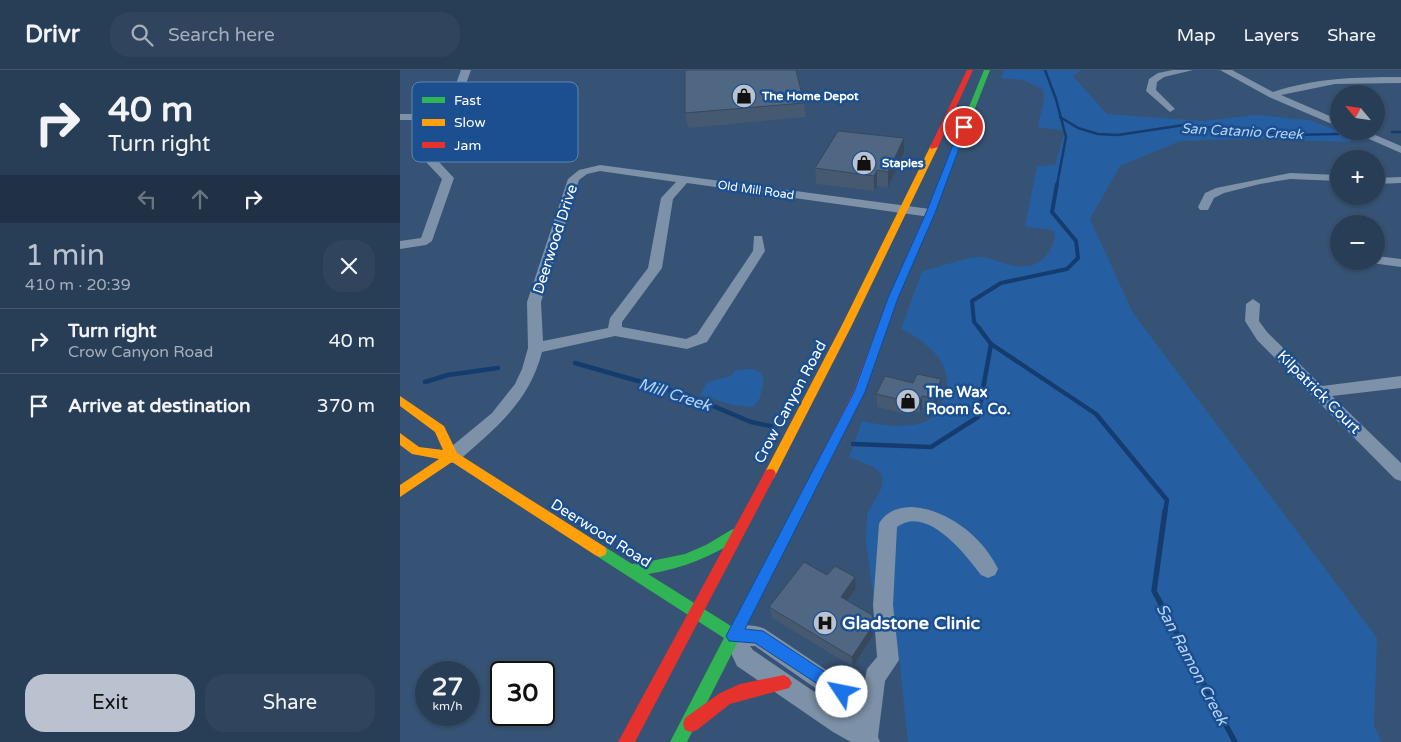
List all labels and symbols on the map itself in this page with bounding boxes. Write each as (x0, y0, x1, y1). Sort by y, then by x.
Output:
legend (412, 82, 578, 162)
shop icon: The Home Depot (731, 83, 757, 109)
north arrow (1330, 85, 1385, 140)
place label: The Home Depot (761, 89, 859, 104)
text: Fast (454, 92, 482, 109)
pin (943, 106, 985, 148)
text: Slow (454, 114, 486, 131)
water label: San Catanio Creek (1181, 120, 1305, 143)
text: Jam (454, 137, 481, 154)
shop icon: Staples (851, 150, 877, 176)
place label: Staples (882, 156, 924, 171)
street label: Old Mill Road (717, 178, 795, 202)
street label: Deerwood Drive (529, 182, 581, 296)
street label: Crow Canyon Road (750, 338, 830, 466)
street label: Kilpatrick Court (1274, 347, 1365, 438)
water label: Mill Creek (636, 374, 715, 416)
place label: The Wax Room & Co. (925, 383, 1011, 418)
shop icon: The Wax Room & Co. (895, 388, 921, 414)
street label: Deerwood Road (548, 495, 654, 571)
water label: San Ramon Creek (1152, 600, 1233, 730)
hospital icon: Gladstone Clinic (812, 610, 838, 636)
place label: Gladstone Clinic (842, 612, 981, 634)
speed limit sign: 30 (490, 661, 555, 726)
position arrow (815, 665, 867, 717)

